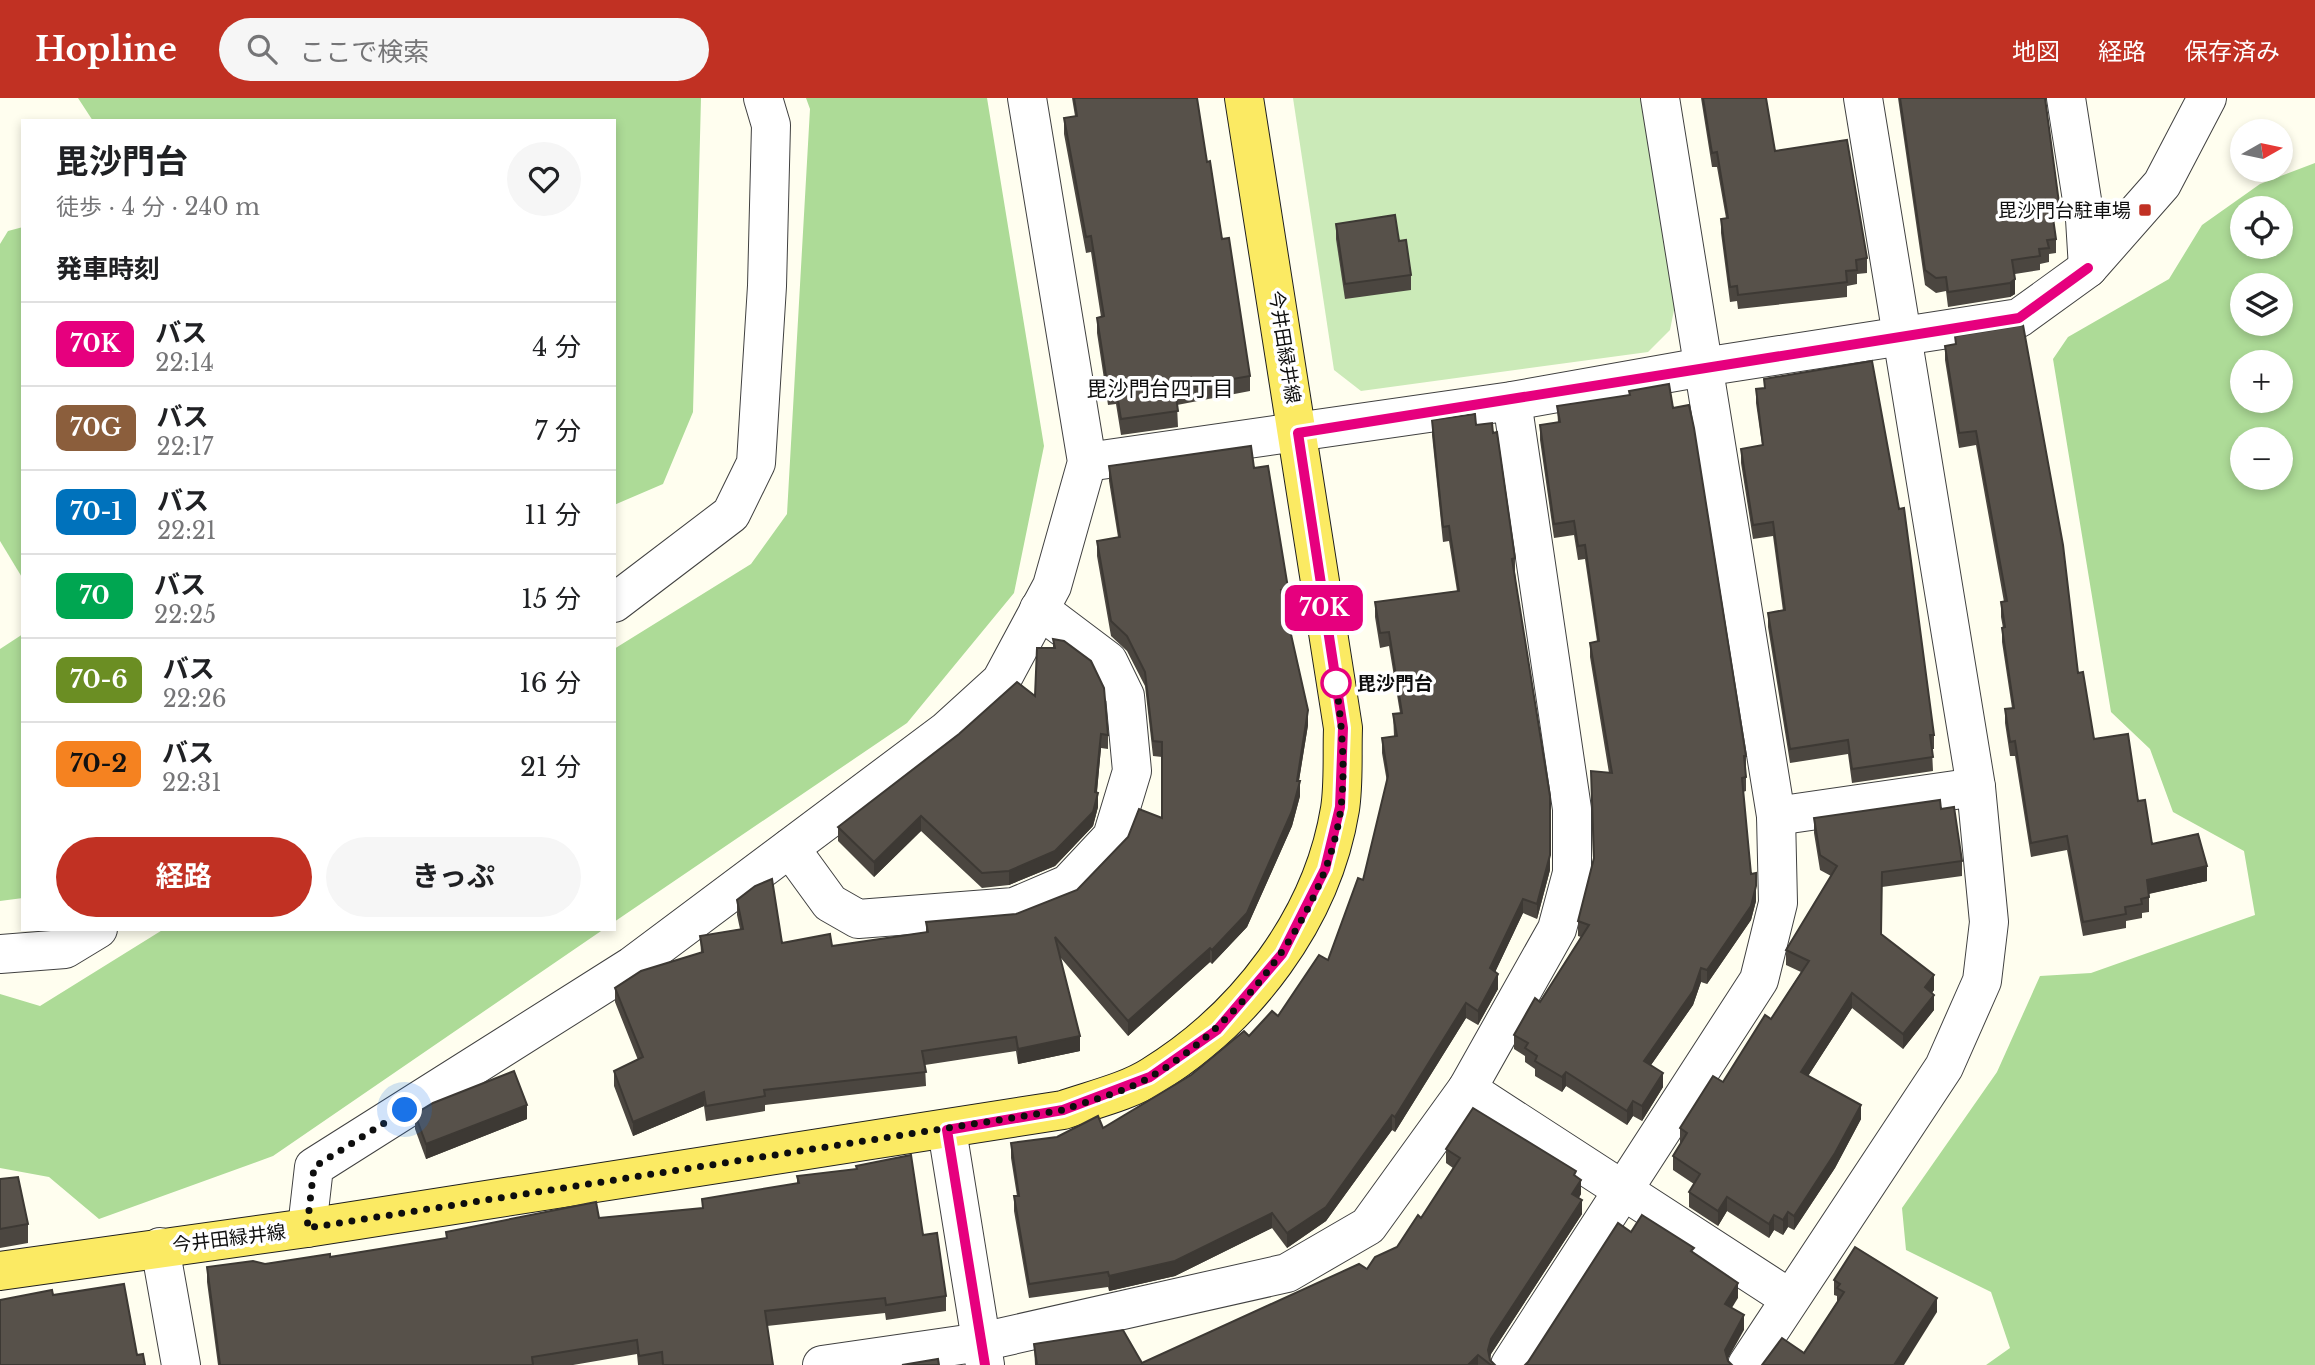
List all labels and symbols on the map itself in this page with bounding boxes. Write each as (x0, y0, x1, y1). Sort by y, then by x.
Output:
north arrow (2230, 119, 2292, 182)
place label: 毘沙門台駐車場 (1998, 199, 2131, 222)
marker: 毘沙門台駐車場 (2137, 202, 2153, 218)
street label: 今井田緑井線 (1264, 289, 1305, 405)
district label: 毘沙門台四丁目 (1087, 376, 1234, 402)
line badge: 70K (1284, 585, 1364, 631)
marker: 毘沙門台 (1321, 668, 1351, 698)
place label: 毘沙門台 (1357, 672, 1433, 695)
your location (387, 1092, 422, 1127)
street label: 今井田緑井線 (171, 1220, 287, 1257)

